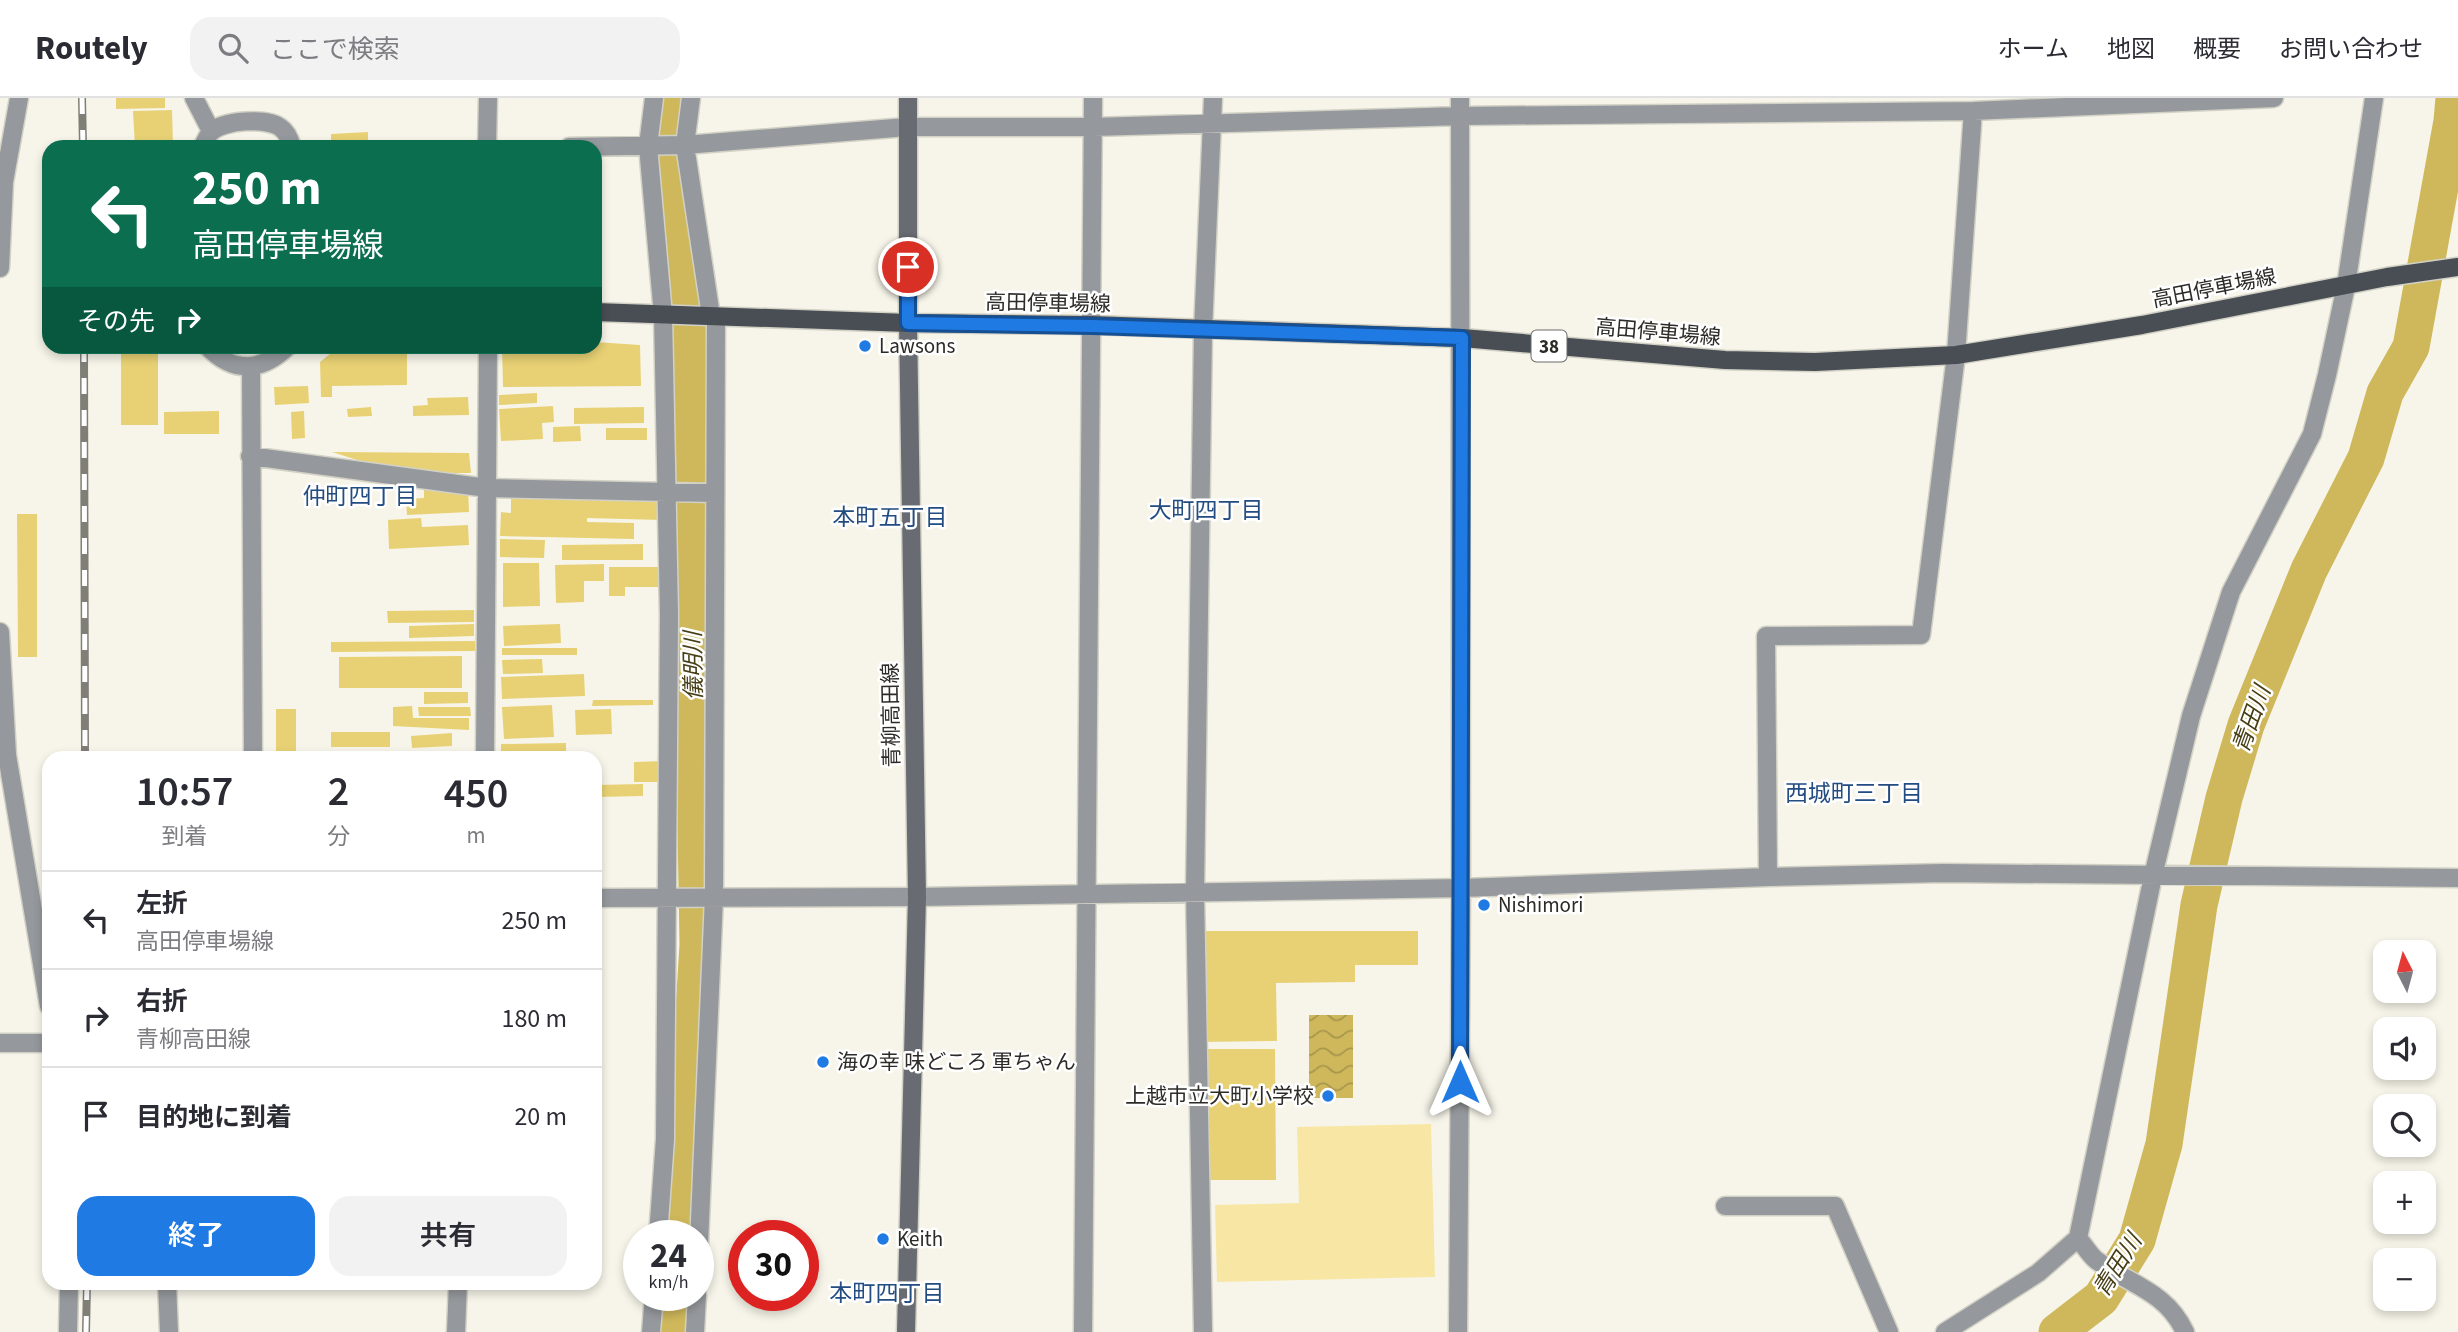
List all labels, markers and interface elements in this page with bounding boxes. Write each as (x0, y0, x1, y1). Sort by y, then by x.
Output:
search box (190, 17, 680, 80)
text: Routely (35, 25, 148, 72)
icon: search (214, 29, 252, 67)
text: ここで検索 (270, 31, 400, 68)
text: ホーム (1998, 32, 2069, 67)
text: 地図 (2107, 32, 2155, 67)
text: 概要 (2193, 32, 2241, 67)
text: お問い合わせ (2279, 32, 2423, 67)
text: 250 m (192, 154, 321, 224)
icon: left (77, 168, 168, 259)
text: 高田停車場線 (192, 223, 384, 269)
pin (878, 237, 938, 297)
icon: arrive (889, 248, 927, 286)
street label: 高田停車場線 (2149, 261, 2279, 315)
street label: 高田停車場線 (985, 287, 1111, 319)
icon: right (169, 301, 207, 339)
text: その先 (77, 303, 155, 340)
street label: 高田停車場線 (1594, 312, 1722, 352)
road number: 38 (1532, 330, 1566, 362)
place label: Lawsons (879, 331, 956, 361)
marker: Lawsons (857, 338, 873, 354)
district label: 仲町四丁目 (303, 480, 418, 513)
district label: 大町四丁目 (1149, 494, 1264, 527)
district label: 本町五丁目 (833, 501, 948, 534)
water label: 儀明川 (676, 628, 711, 701)
street label: 青柳高田線 (875, 662, 907, 768)
water label: 青田川 (2224, 678, 2280, 757)
text: 10:57 (136, 762, 233, 822)
text: 2 (328, 762, 349, 822)
text: 450 (444, 764, 508, 824)
district label: 西城町三丁目 (1785, 777, 1923, 810)
text: m (466, 819, 486, 852)
text: 到着 (162, 820, 208, 853)
text: 分 (327, 820, 350, 853)
text: 左折 (136, 885, 188, 922)
place label: Nishimori (1498, 890, 1583, 920)
marker: Nishimori (1476, 897, 1492, 913)
icon: left (77, 901, 115, 939)
text: 250 m (501, 902, 567, 939)
text: 高田停車場線 (136, 925, 274, 958)
north arrow (2373, 940, 2436, 1003)
map controls (2373, 940, 2436, 1311)
text: 右折 (136, 983, 188, 1020)
icon: right (77, 999, 115, 1037)
text: 180 m (501, 1000, 567, 1037)
button: sound (2373, 1017, 2436, 1080)
text: 青柳高田線 (136, 1023, 251, 1056)
position arrow (1423, 1045, 1497, 1119)
place label: 海の幸 味どころ 軍ちゃん (837, 1047, 1076, 1077)
marker: 海の幸 味どころ 軍ちゃん (815, 1054, 831, 1070)
place label: 上越市立大町小学校 (1125, 1081, 1314, 1111)
marker: 上越市立大町小学校 (1320, 1088, 1336, 1104)
button: search (2373, 1094, 2436, 1157)
icon: arrive (77, 1097, 115, 1135)
text: 20 m (514, 1098, 567, 1135)
text: 目的地に到着 (136, 1099, 292, 1136)
button: + (2373, 1171, 2436, 1234)
button: 終了 (77, 1196, 315, 1276)
button: 共有 (329, 1196, 567, 1276)
speed limit sign: 30 (728, 1220, 819, 1311)
place label: Keith (897, 1224, 943, 1254)
water label: 青田川 (2085, 1225, 2151, 1303)
text: 24 (650, 1231, 687, 1281)
marker: Keith (875, 1231, 891, 1247)
button: − (2373, 1248, 2436, 1311)
text: km/h (649, 1270, 688, 1295)
district label: 本町四丁目 (830, 1277, 945, 1310)

